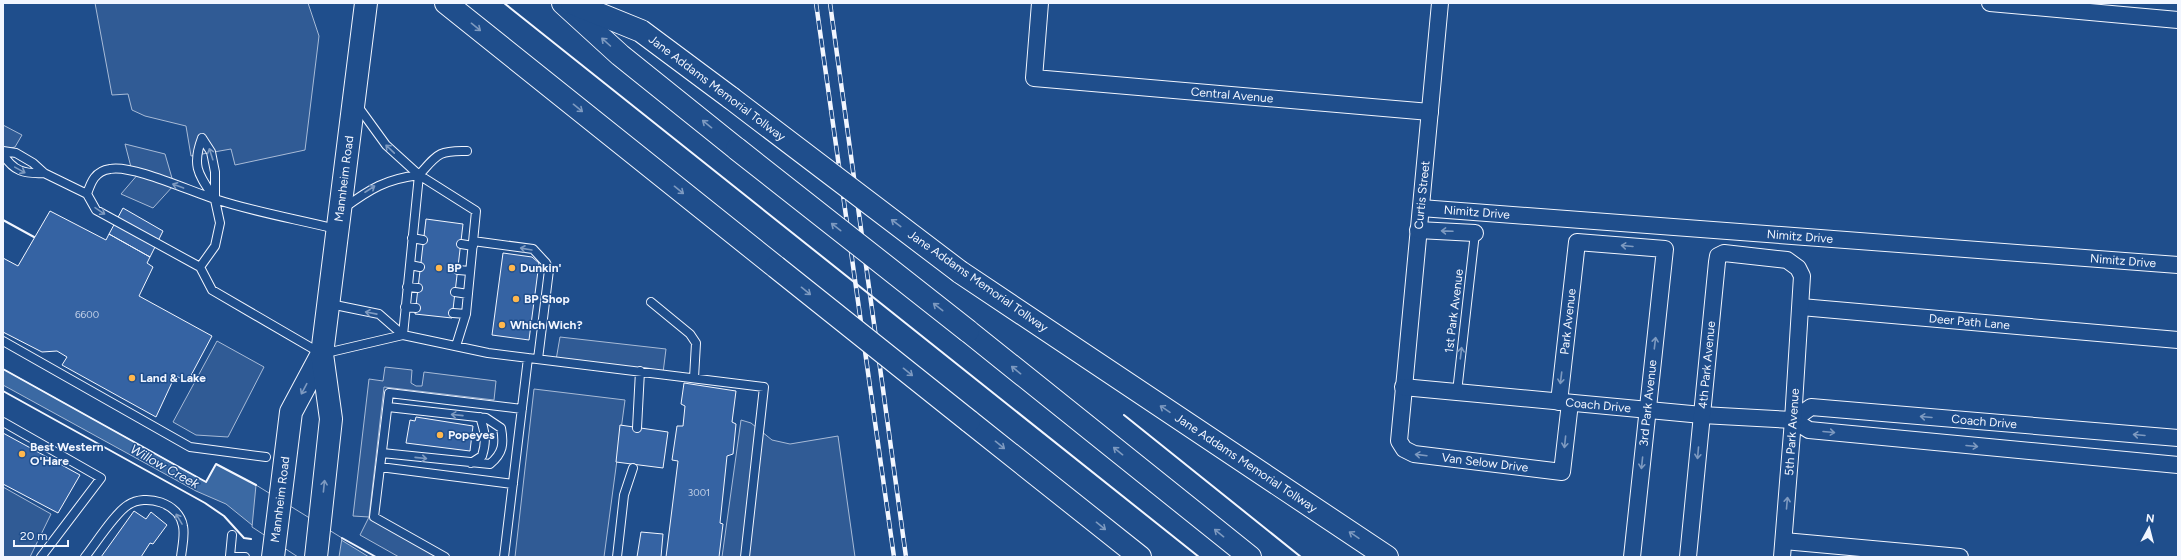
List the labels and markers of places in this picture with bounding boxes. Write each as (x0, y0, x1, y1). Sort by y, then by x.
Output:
place label: BP (447, 261, 462, 275)
place label: Dunkin' (520, 261, 561, 275)
marker: BP (434, 263, 444, 273)
marker: Dunkin' (507, 263, 517, 273)
place label: BP Shop (524, 292, 570, 306)
marker: BP Shop (511, 294, 521, 304)
place label: Which Wich? (510, 318, 583, 332)
marker: Which Wich? (497, 320, 507, 330)
place label: Land & Lake (140, 371, 206, 385)
marker: Land & Lake (127, 373, 137, 383)
place label: Popeyes (448, 428, 495, 442)
marker: Popeyes (435, 430, 445, 440)
place label: Best Western O'Hare (30, 440, 104, 468)
marker: Best Western O'Hare (17, 449, 27, 459)

